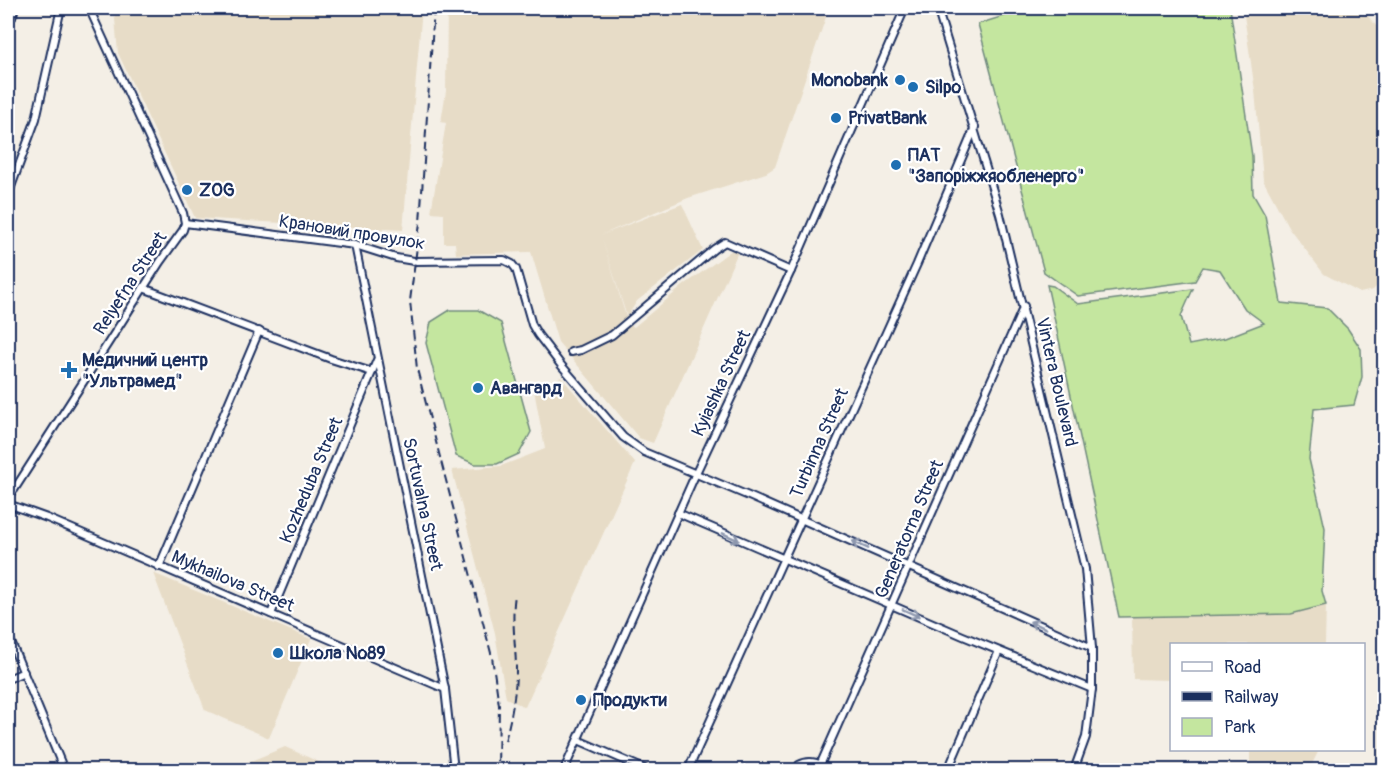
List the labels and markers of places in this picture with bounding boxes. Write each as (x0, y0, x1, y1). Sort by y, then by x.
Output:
place label: Monobank (811, 69, 888, 92)
marker: Monobank (893, 73, 907, 87)
place label: Silpo (925, 76, 961, 99)
marker: Silpo (906, 80, 920, 94)
place label: PrivatBank (848, 107, 927, 130)
marker: PrivatBank (829, 111, 843, 125)
place label: ПАТ "Запоріжжяобленерго" (908, 144, 1084, 188)
marker: ПАТ "Запоріжжяобленерго" (889, 158, 903, 172)
place label: ZOG (199, 179, 235, 202)
marker: ZOG (180, 183, 194, 197)
place label: Медичний центр "Ультрамед" (82, 349, 208, 393)
marker: Медичний центр "Ультрамед" (60, 361, 78, 379)
place label: Авангард (490, 377, 562, 400)
marker: Авангард (471, 381, 485, 395)
place label: Школа №89 (289, 642, 386, 665)
marker: Школа №89 (271, 646, 285, 660)
place label: Продукти (593, 689, 667, 712)
marker: Продукти (574, 693, 588, 707)

